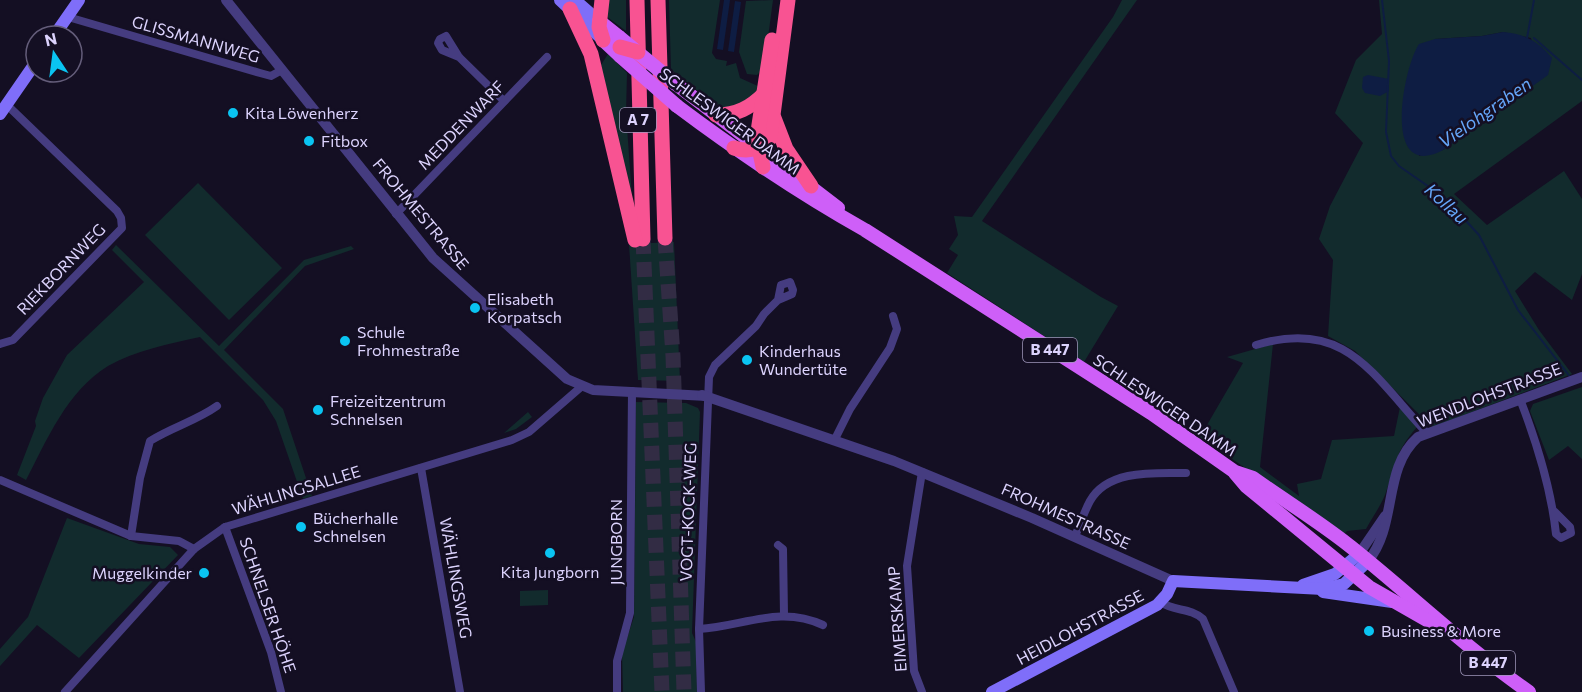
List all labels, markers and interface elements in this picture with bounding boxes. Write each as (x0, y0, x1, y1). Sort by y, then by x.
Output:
street label: GLISSMANNWEG (130, 11, 262, 66)
north arrow (24, 24, 84, 84)
text: N (43, 28, 58, 50)
street label: SCHLESWIGER DAMM (656, 63, 804, 178)
water label: Vielohgraben (1434, 72, 1535, 152)
street label: MEDDENWARF (414, 76, 508, 173)
place label: Kita Löwenherz (245, 103, 358, 122)
marker: Kita Löwenherz (226, 106, 240, 120)
road number: A 7 (620, 108, 656, 132)
place label: Fitbox (321, 131, 369, 150)
marker: Fitbox (302, 134, 316, 148)
street label: FROHMESTRASSE (369, 154, 473, 273)
water label: Kollau (1421, 178, 1473, 228)
street label: RIEKBORNWEG (12, 219, 109, 318)
place label: Elisabeth Korpatsch (487, 289, 562, 326)
marker: Elisabeth Korpatsch (468, 301, 482, 315)
place label: Schule Frohmestraße (357, 322, 460, 359)
marker: Schule Frohmestraße (338, 334, 352, 348)
road number: B 447 (1023, 338, 1077, 362)
place label: Kinderhaus Wundertüte (759, 341, 847, 378)
street label: SCHLESWIGER DAMM (1090, 350, 1241, 460)
marker: Kinderhaus Wundertüte (740, 353, 754, 367)
street label: WENDLOHSTRASSE (1414, 358, 1564, 431)
place label: Freizeitzentrum Schnelsen (330, 391, 446, 428)
marker: Freizeitzentrum Schnelsen (311, 403, 325, 417)
street label: VOGT-KOCK-WEG (676, 442, 699, 582)
street label: WÄHLINGSALLEE (229, 461, 362, 518)
street label: FROHMESTRASSE (999, 479, 1134, 552)
street label: JUNGBORN (606, 499, 625, 585)
place label: Bücherhalle Schnelsen (313, 508, 398, 545)
street label: WÄHLINGSWEG (437, 516, 476, 640)
marker: Bücherhalle Schnelsen (294, 520, 308, 534)
street label: SCHNELSER HÖHE (236, 534, 301, 675)
marker: Kita Jungborn (543, 546, 557, 560)
place label: Kita Jungborn (501, 562, 599, 581)
place label: Muggelkinder (92, 563, 193, 582)
street label: EIMERSKAMP (883, 565, 910, 673)
marker: Muggelkinder (197, 566, 211, 580)
street label: HEIDLOHSTRASSE (1013, 585, 1147, 668)
place label: Business & More (1381, 621, 1501, 640)
marker: Business & More (1362, 624, 1376, 638)
road number: B 447 (1461, 651, 1515, 675)

